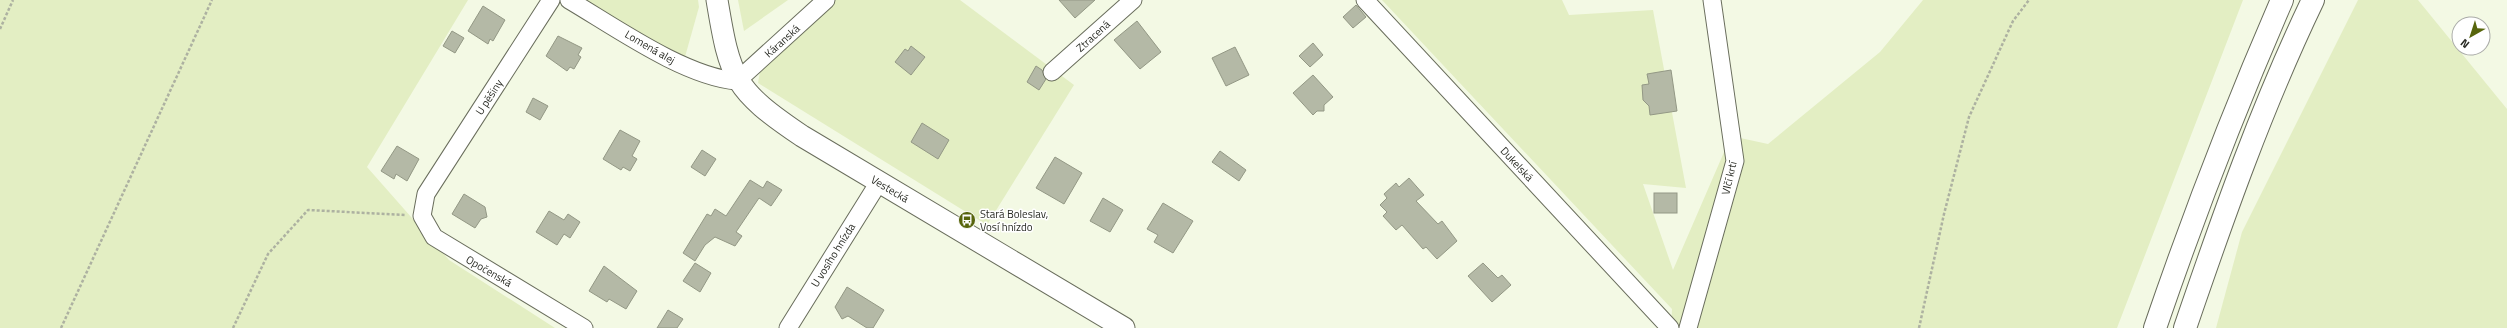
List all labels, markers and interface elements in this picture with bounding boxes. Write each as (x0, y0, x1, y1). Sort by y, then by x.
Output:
street label: Ztracená (1073, 16, 1114, 56)
north arrow (2451, 16, 2491, 56)
street label: Káranská (761, 20, 804, 61)
street label: Lomená alej (622, 26, 678, 68)
text: N (2457, 35, 2473, 52)
street label: U pěšiny (472, 75, 507, 118)
street label: Dukelská (1497, 143, 1538, 185)
street label: Vlčí krtí (1717, 158, 1741, 196)
street label: Vestecká (868, 171, 912, 207)
place label: Stará Boleslav, Vosí hnízdo (980, 206, 1048, 235)
bus stop icon: Stará Boleslav, Vosí hnízdo (957, 210, 977, 230)
street label: U vosího hnízda (807, 219, 859, 290)
street label: Opočenská (463, 251, 515, 291)

